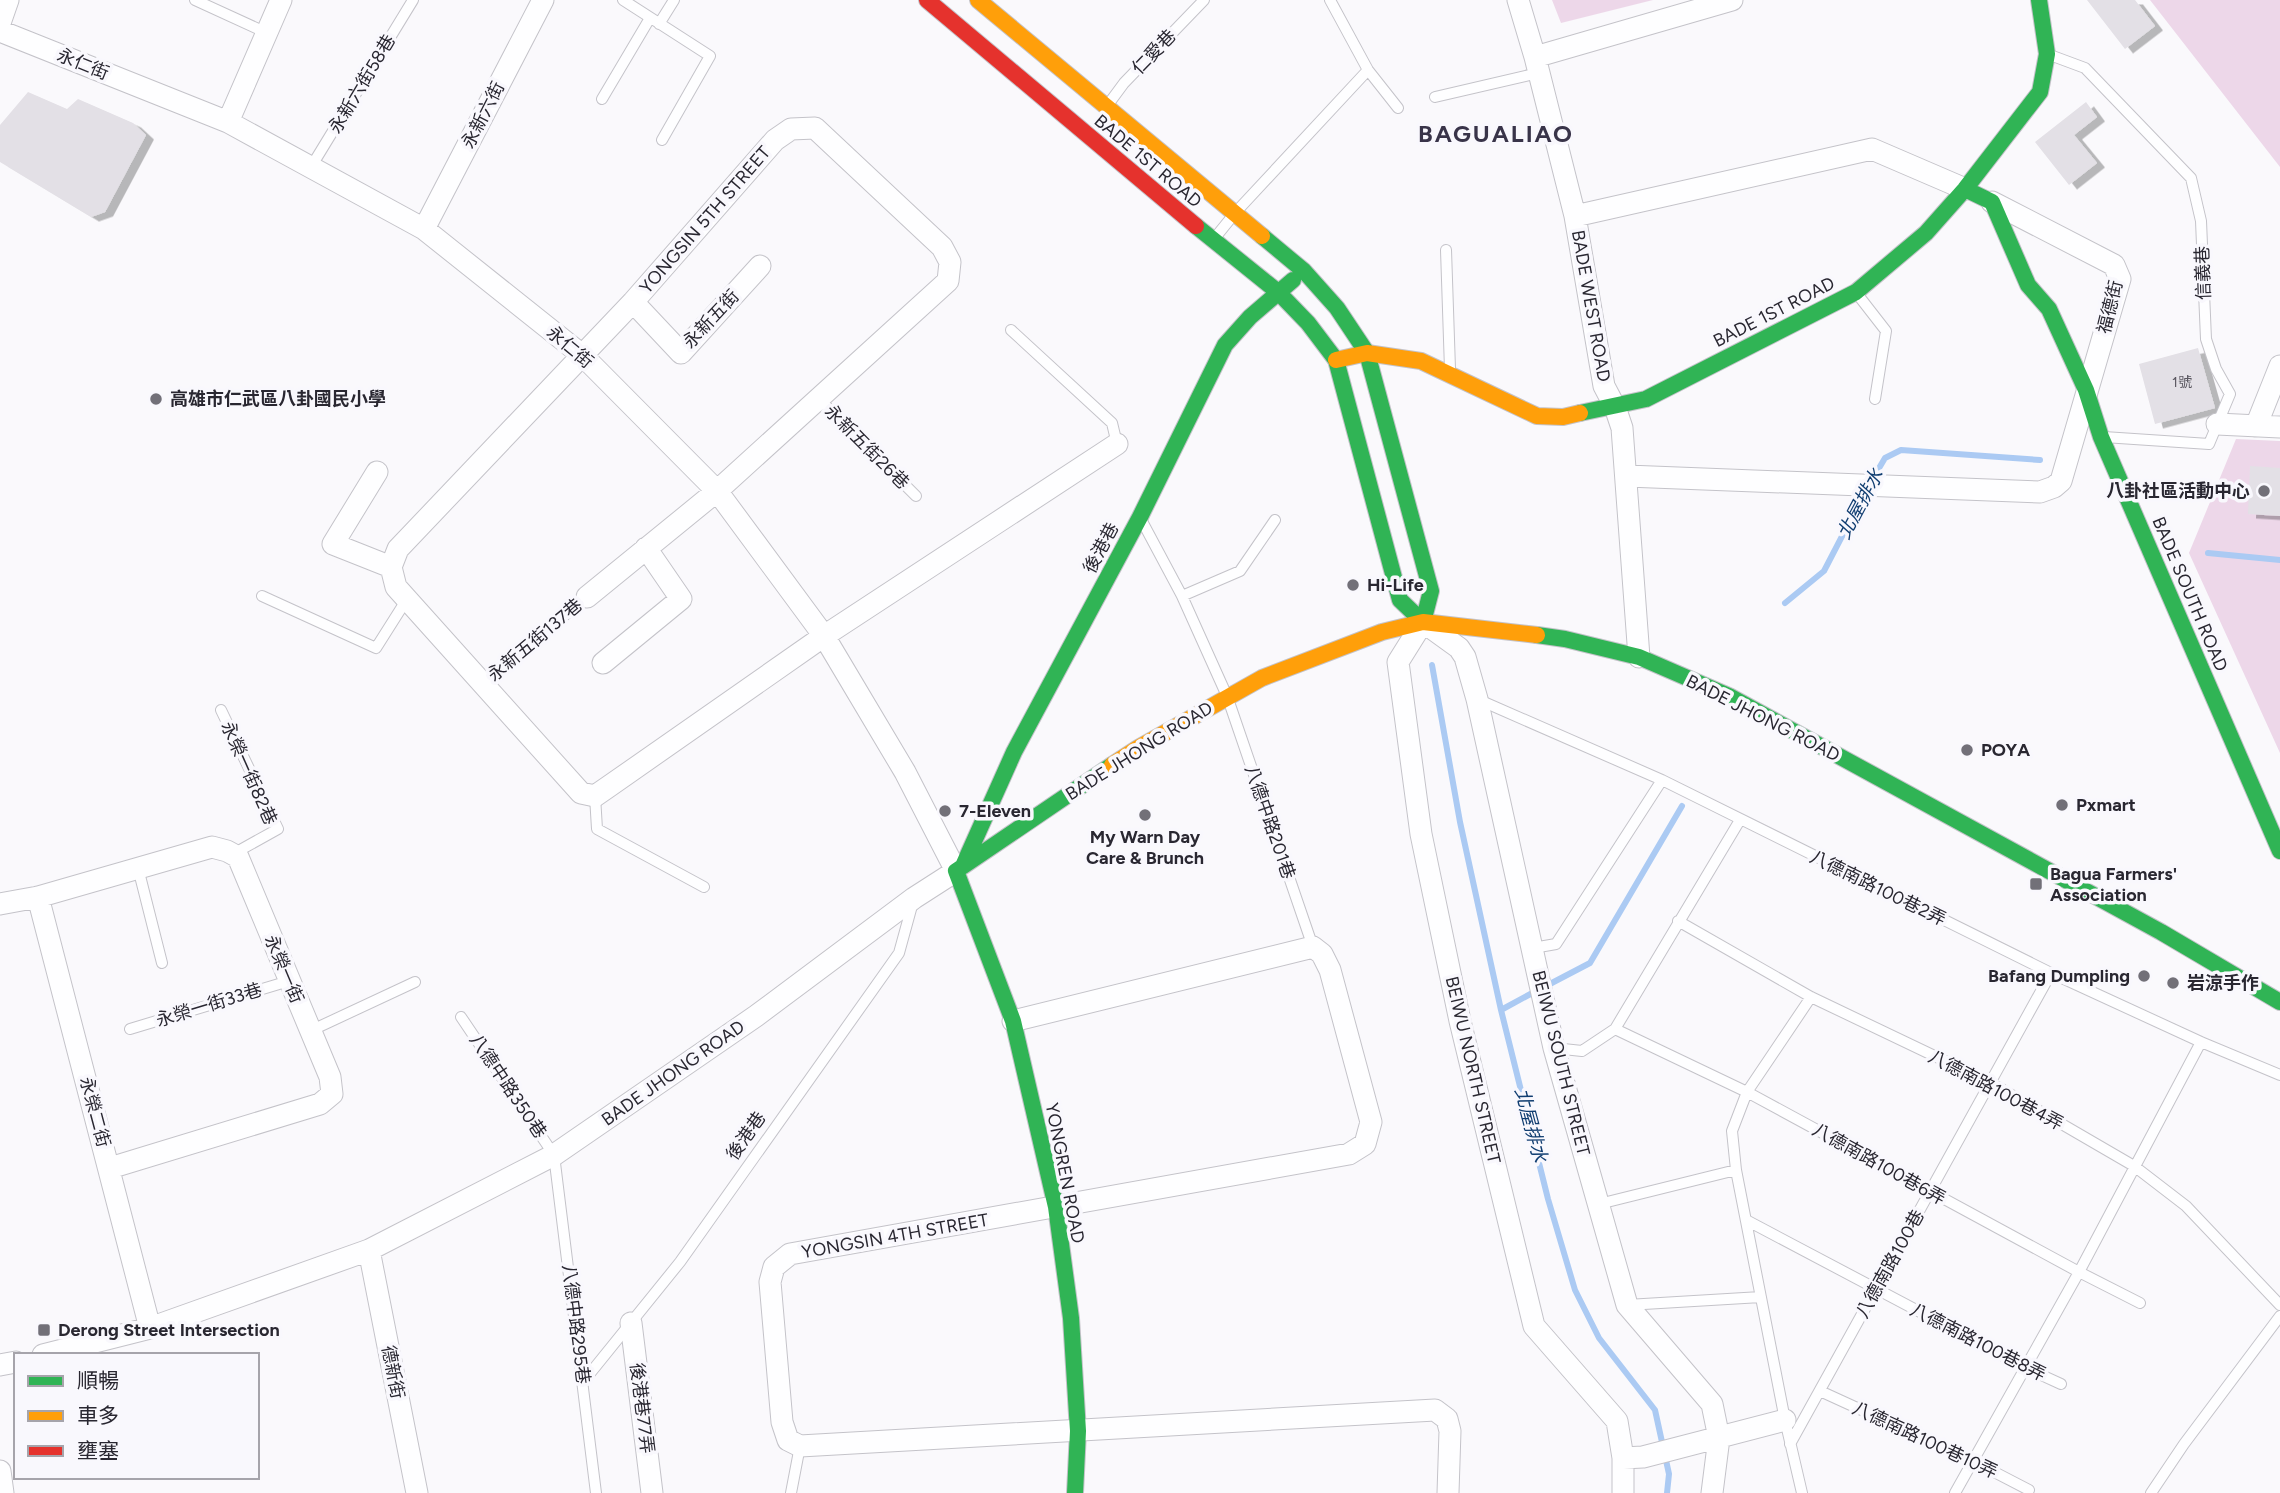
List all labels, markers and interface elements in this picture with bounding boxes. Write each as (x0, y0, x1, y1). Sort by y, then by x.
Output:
street label: 仁愛巷 (1127, 25, 1181, 79)
street label: 永新六街58巷 (324, 31, 400, 137)
street label: 永仁街 (54, 44, 112, 84)
street label: 永新六街 (457, 78, 509, 152)
street label: BADE 1ST ROAD (1090, 110, 1206, 212)
district label: BAGUALIAO (1418, 119, 1574, 148)
street label: YONGSIN 5TH STREET (635, 142, 775, 298)
street label: BADE WEST ROAD (1567, 228, 1615, 384)
street label: 信義巷 (2191, 246, 2215, 300)
street label: BADE 1ST ROAD (1710, 272, 1838, 352)
street label: 福德街 (2093, 278, 2127, 336)
street label: 永新五街 (678, 285, 744, 353)
street label: 永仁街 (542, 321, 598, 373)
house number: 1號 (2172, 374, 2192, 391)
place label: 高雄市仁武區八卦國民小學 (170, 388, 386, 410)
marker: 高雄市仁武區八卦國民小學 (148, 391, 164, 407)
street label: 永新五街26巷 (820, 400, 914, 494)
water label: 北屋排水 (1832, 464, 1888, 543)
place label: 八卦社區活動中心 (2106, 480, 2250, 502)
marker: 八卦社區活動中心 (2256, 483, 2272, 499)
street label: BADE SOUTH ROAD (2147, 513, 2233, 675)
street label: 後港巷 (1079, 519, 1123, 577)
place label: Hi-Life (1367, 574, 1424, 596)
marker: Hi-Life (1345, 577, 1361, 593)
street label: 永新五街137巷 (483, 594, 587, 686)
street label: BADE JHONG ROAD (1683, 670, 1843, 766)
street label: BADE JHONG ROAD (1061, 697, 1217, 805)
street label: 永榮一街82巷 (216, 718, 282, 828)
place label: POYA (1981, 739, 2030, 761)
marker: POYA (1959, 742, 1975, 758)
street label: 八德中路201巷 (1240, 762, 1300, 882)
place label: Pxmart (2076, 794, 2136, 816)
marker: Pxmart (2054, 797, 2070, 813)
place label: 7-Eleven (959, 800, 1031, 822)
marker: 7-Eleven (937, 803, 953, 819)
marker: My Warn Day Care & Brunch (1137, 807, 1153, 823)
place label: My Warn Day Care & Brunch (1086, 826, 1204, 869)
street label: 八德南路100巷2弄 (1806, 846, 1950, 930)
place label: Bagua Farmers' Association (2050, 863, 2177, 906)
marker: Bagua Farmers' Association (2028, 876, 2044, 892)
street label: 永榮一街 (260, 932, 308, 1006)
place label: Bafang Dumpling (1988, 965, 2130, 987)
street label: BEIWU SOUTH STREET (1527, 968, 1595, 1158)
marker: Bafang Dumpling (2136, 968, 2152, 984)
place label: 岩涼手作 (2187, 972, 2259, 994)
street label: BEIWU NORTH STREET (1441, 974, 1505, 1166)
marker: 岩涼手作 (2165, 975, 2181, 991)
street label: 永榮一街33巷 (153, 978, 265, 1032)
street label: BADE JHONG ROAD (597, 1015, 749, 1131)
street label: 八德中路350巷 (465, 1029, 551, 1143)
street label: 八德南路100巷4弄 (1925, 1045, 2067, 1135)
street label: 永榮二街 (75, 1074, 115, 1150)
water label: 北屋排水 (1510, 1085, 1552, 1166)
street label: YONGREN ROAD (1041, 1101, 1089, 1245)
street label: 後港巷 (722, 1108, 770, 1164)
street label: 八德南路100巷6弄 (1809, 1118, 1949, 1210)
street label: 八德南路100巷 (1851, 1206, 1929, 1322)
street label: YONGSIN 4TH STREET (800, 1209, 990, 1263)
street label: 八德中路295巷 (558, 1263, 594, 1385)
street label: 八德南路100巷8弄 (1906, 1298, 2050, 1386)
place label: Derong Street Intersection (58, 1319, 280, 1341)
marker: Derong Street Intersection (36, 1322, 52, 1338)
street label: 德新街 (377, 1343, 409, 1401)
legend (14, 1353, 259, 1479)
street label: 後港巷77弄 (626, 1361, 658, 1455)
text: 順暢 (77, 1368, 119, 1393)
street label: 八德南路100巷10弄 (1849, 1397, 2001, 1483)
text: 車多 (77, 1403, 119, 1428)
text: 壅塞 (77, 1438, 119, 1463)

